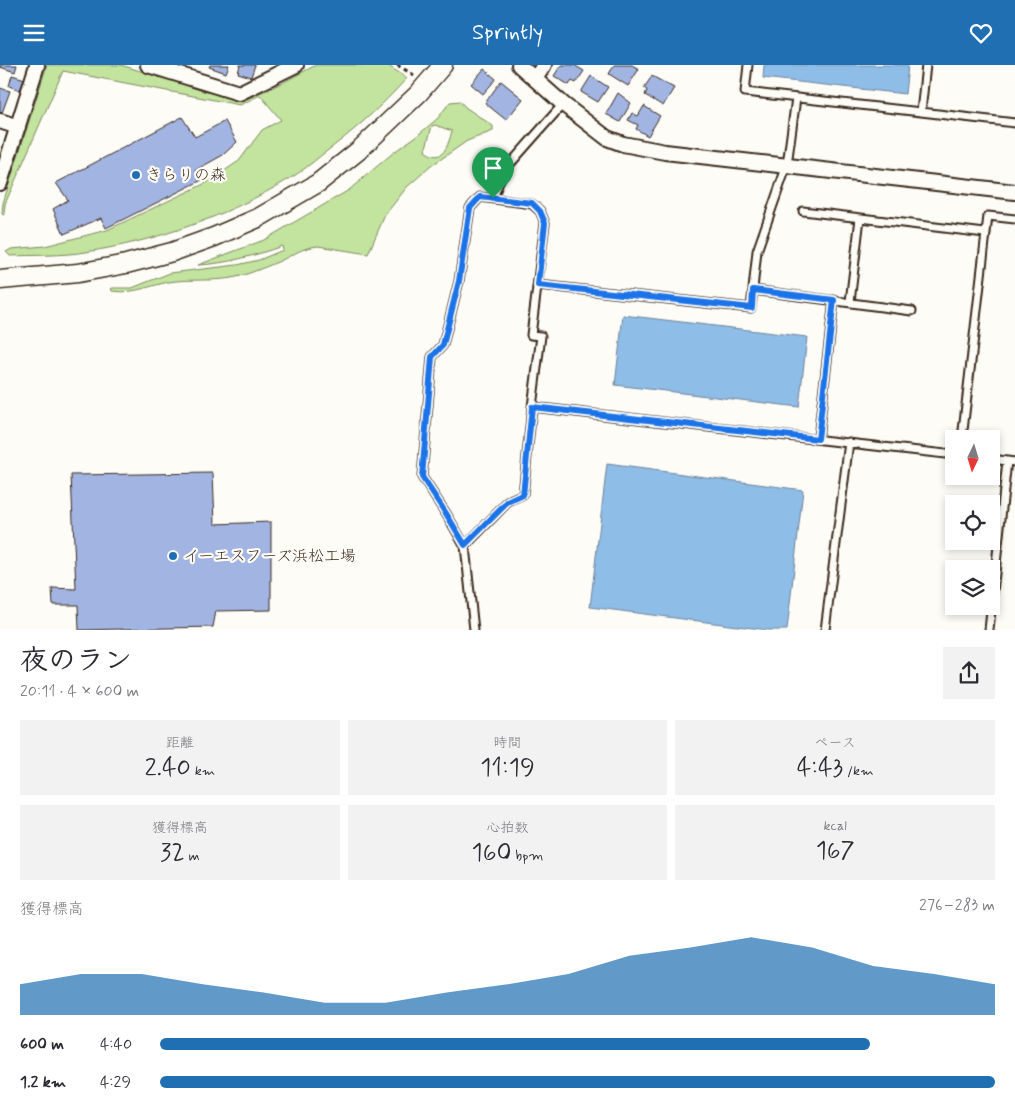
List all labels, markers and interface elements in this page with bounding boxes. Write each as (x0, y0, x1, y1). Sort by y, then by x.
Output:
icon: menu (20, 19, 48, 47)
text: Sprintly (472, 19, 543, 47)
icon: heart (967, 19, 995, 47)
pin (472, 147, 514, 198)
icon: arrive (479, 154, 507, 182)
place label: きらりの森 (146, 165, 226, 186)
marker: きらりの森 (130, 169, 142, 181)
north arrow (945, 430, 1000, 485)
map controls (945, 430, 1000, 615)
button: locate (945, 495, 1000, 550)
place label: イーエスフーズ浜松工場 (183, 546, 356, 567)
marker: イーエスフーズ浜松工場 (167, 550, 179, 562)
button: layers (945, 560, 1000, 615)
text: 夜のラン (20, 643, 132, 680)
button: share (943, 647, 995, 699)
text: 20:11 · 4 × 600 m (20, 681, 139, 702)
text: 距離 (166, 734, 194, 752)
text: 時間 (493, 734, 521, 752)
text: ペース (815, 734, 856, 752)
text: 2.40 (145, 752, 191, 785)
text: 11:19 (480, 752, 535, 785)
text: 4:43 (797, 752, 843, 785)
text: km (191, 762, 215, 780)
text: /km (843, 762, 873, 780)
text: kcal (823, 817, 847, 835)
text: 獲得標高 (152, 819, 208, 837)
text: 心拍数 (486, 819, 528, 837)
text: 167 (816, 835, 855, 868)
text: 32 (160, 837, 185, 870)
text: 160 (471, 837, 512, 870)
text: m (185, 847, 200, 865)
text: bpm (512, 847, 544, 865)
text: 276–283 m (919, 895, 995, 916)
text: 獲得標高 (20, 899, 84, 920)
text: 600 m (20, 1034, 64, 1055)
text: 4:40 (100, 1034, 132, 1055)
text: 1.2 km (20, 1072, 66, 1093)
text: 4:29 (100, 1072, 131, 1093)

